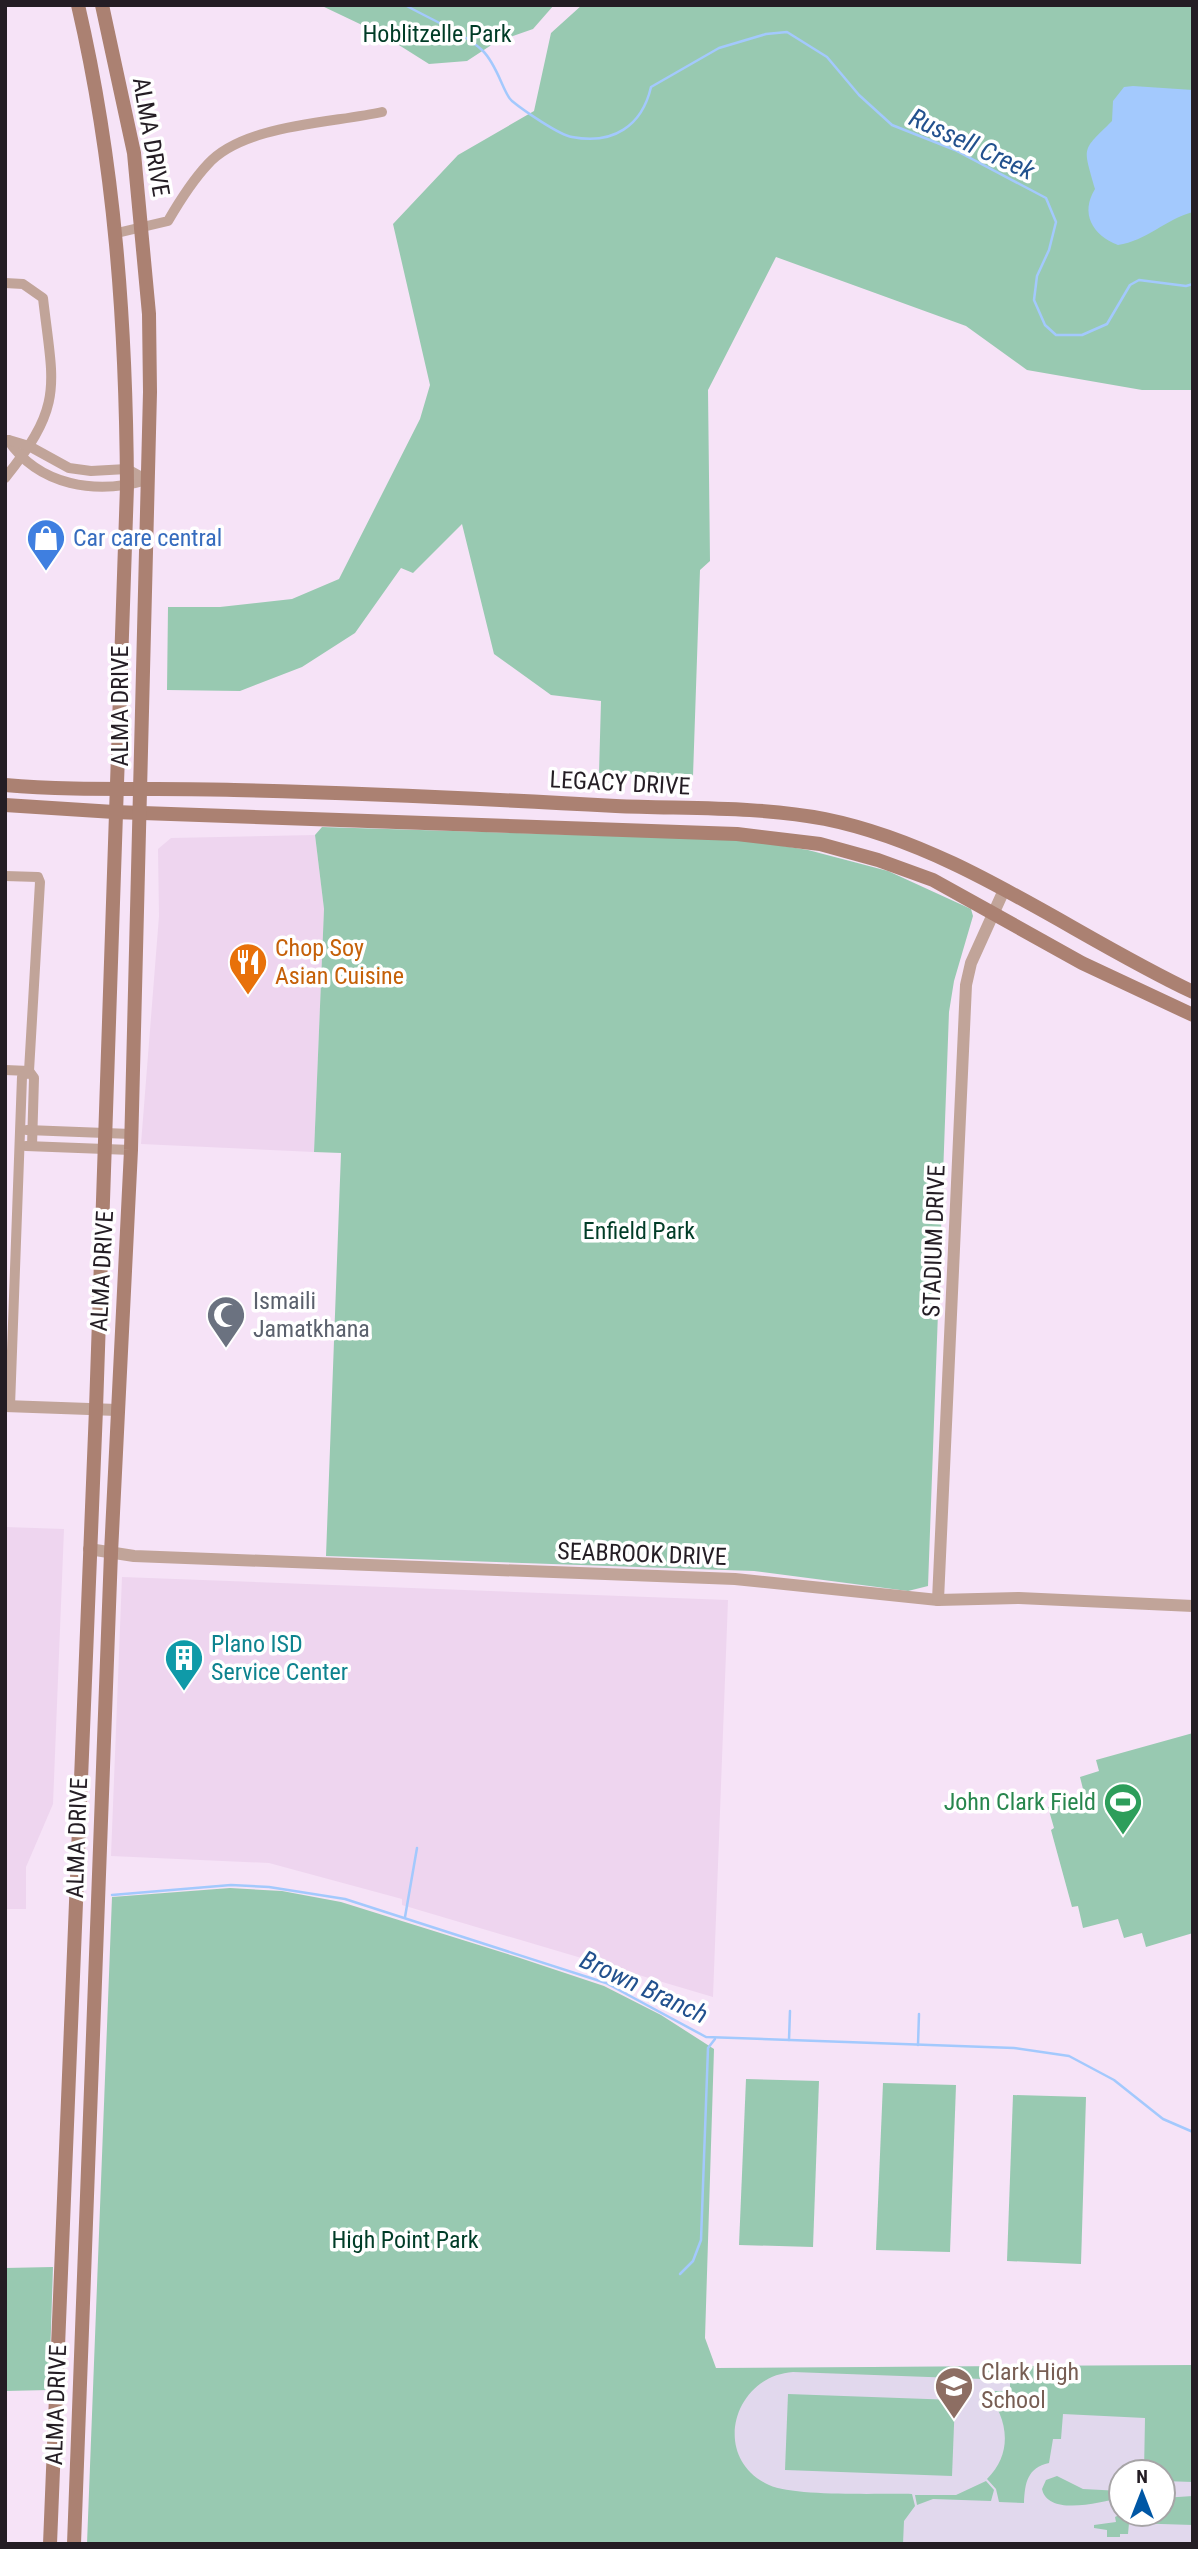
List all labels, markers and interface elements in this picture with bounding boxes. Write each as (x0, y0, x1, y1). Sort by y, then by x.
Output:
park label: Hoblitzelle Park (362, 20, 512, 48)
street label: ALMA DRIVE (127, 75, 175, 199)
water label: Russell Creek (905, 102, 1040, 186)
shop icon: Car care central (25, 517, 67, 572)
place label: Car care central (73, 524, 222, 552)
street label: ALMA DRIVE (106, 646, 134, 766)
street label: LEGACY DRIVE (549, 765, 691, 801)
place label: Chop Soy Asian Cuisine (275, 934, 404, 990)
restaurant icon: Chop Soy Asian Cuisine (227, 941, 269, 996)
street label: STADIUM DRIVE (917, 1164, 951, 1318)
street label: ALMA DRIVE (85, 1210, 119, 1332)
park label: Enfield Park (583, 1217, 695, 1245)
place label: Ismaili Jamatkhana (253, 1287, 370, 1343)
mosque icon: Ismaili Jamatkhana (205, 1294, 247, 1349)
street label: SEABROOK DRIVE (557, 1537, 727, 1571)
place label: Plano ISD Service Center (211, 1630, 348, 1686)
building icon: Plano ISD Service Center (163, 1637, 205, 1692)
street label: ALMA DRIVE (61, 1777, 93, 1899)
sports icon: John Clark Field (1102, 1781, 1144, 1836)
place label: John Clark Field (944, 1788, 1096, 1816)
water label: Brown Branch (575, 1944, 713, 2030)
park label: High Point Park (331, 2226, 479, 2254)
street label: ALMA DRIVE (40, 2344, 72, 2466)
place label: Clark High School (981, 2358, 1079, 2414)
school or university icon: Clark High School (933, 2365, 975, 2420)
north arrow (1107, 2458, 1177, 2528)
text: N (1136, 2465, 1148, 2488)

